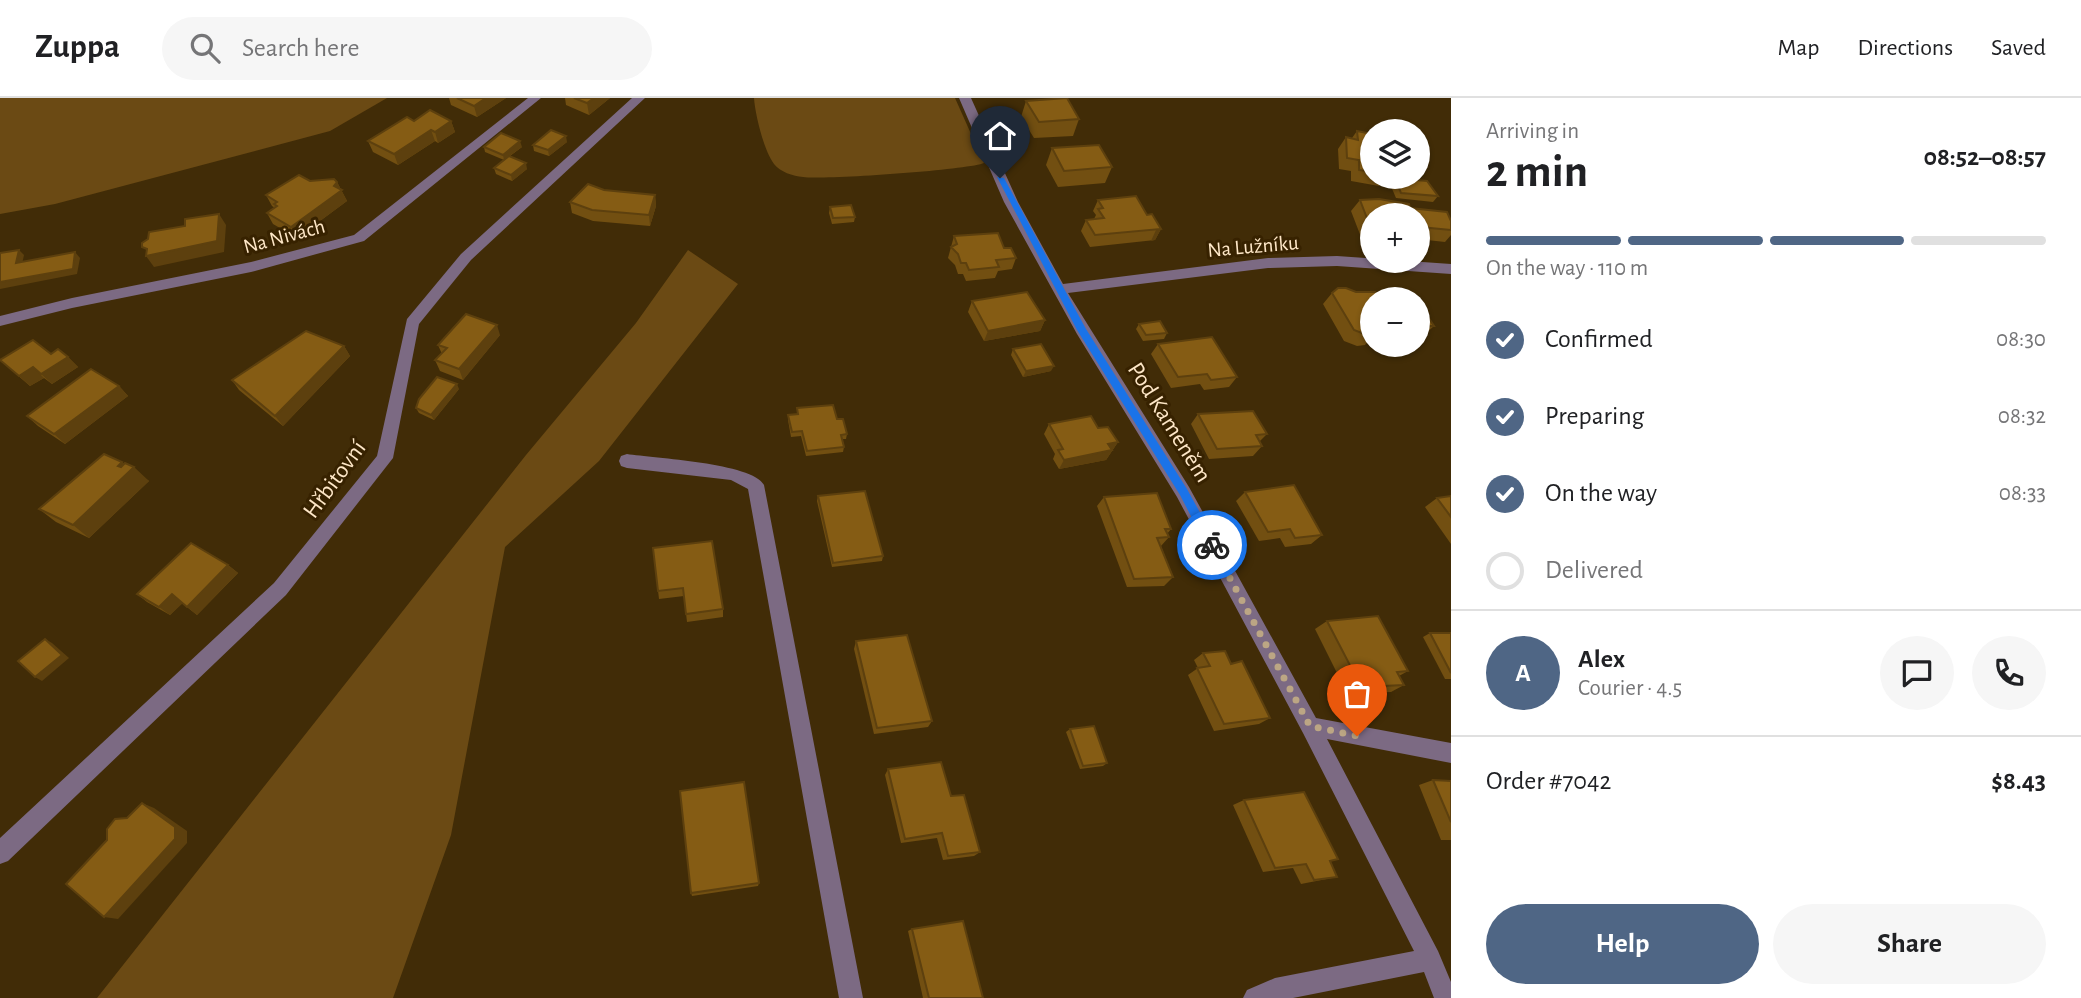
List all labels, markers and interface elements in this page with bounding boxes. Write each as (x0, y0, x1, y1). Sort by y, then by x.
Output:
search box (162, 17, 652, 80)
icon: search (186, 29, 224, 67)
text: Zuppa (35, 31, 120, 64)
text: Search here (242, 35, 359, 61)
text: Map (1777, 36, 1819, 60)
text: Directions (1857, 36, 1953, 60)
text: Saved (1991, 36, 2046, 60)
pin (970, 106, 1030, 178)
icon: home (981, 117, 1019, 155)
map controls (1360, 119, 1430, 357)
button: layers (1360, 119, 1430, 189)
text: Arriving in (1486, 120, 1579, 143)
text: 08:52–08:57 (1923, 144, 2046, 170)
text: 2 min (1486, 149, 1588, 195)
button: + (1360, 203, 1430, 273)
street label: Na Nivách (241, 216, 327, 257)
street label: Na Lužníku (1207, 232, 1300, 261)
text: On the way · 110 m (1486, 257, 1648, 280)
button: − (1360, 287, 1430, 357)
icon: check (1486, 321, 1524, 359)
text: Confirmed (1545, 326, 1653, 352)
text: 08:30 (1996, 328, 2046, 351)
street label: Pod Kameněm (1123, 358, 1215, 487)
icon: check (1486, 398, 1524, 436)
text: Preparing (1545, 403, 1644, 429)
text: 08:32 (1998, 405, 2046, 428)
street label: Hřbitovní (299, 436, 371, 523)
icon: check (1486, 475, 1524, 513)
text: On the way (1545, 480, 1657, 506)
text: 08:33 (1999, 482, 2046, 505)
courier (1177, 510, 1247, 580)
icon: bike (1193, 526, 1231, 564)
text: Delivered (1545, 557, 1643, 583)
button: chat (1880, 636, 1954, 710)
button: phone (1972, 636, 2046, 710)
text: Alex (1578, 646, 1625, 672)
text: A (1515, 660, 1531, 686)
pin (1327, 664, 1387, 736)
icon: bag (1338, 675, 1376, 713)
text: Courier · 4.5 (1578, 677, 1682, 700)
text: Order #7042 (1486, 768, 1611, 794)
text: $8.43 (1991, 768, 2046, 794)
button: Help (1486, 904, 1759, 984)
button: Share (1773, 904, 2046, 984)

